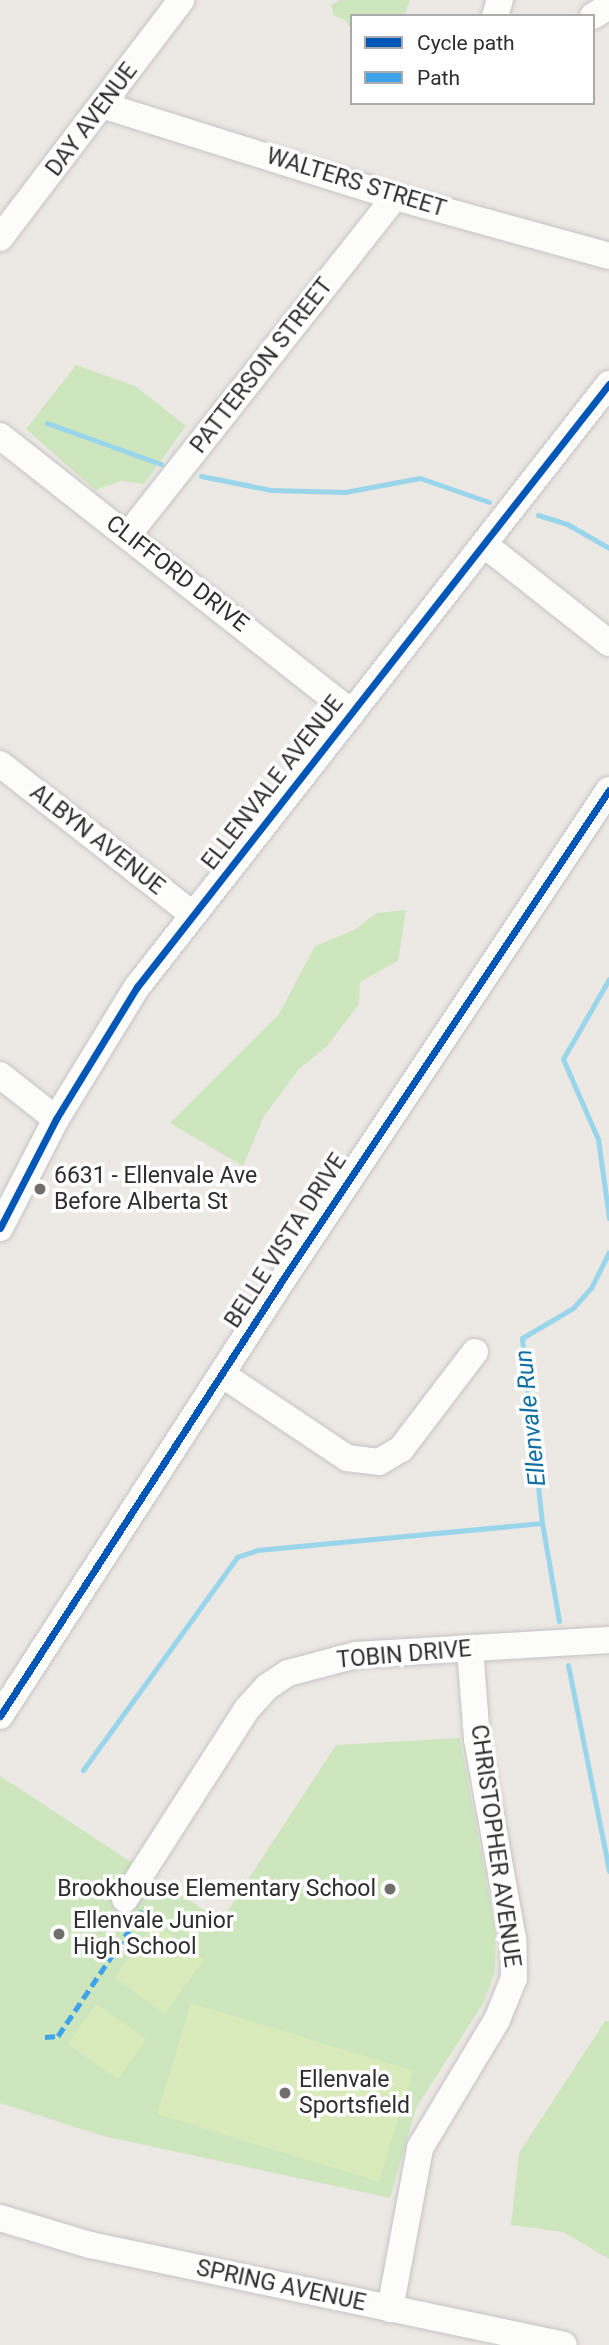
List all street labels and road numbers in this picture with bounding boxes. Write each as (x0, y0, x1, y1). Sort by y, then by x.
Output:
street label: DAY AVENUE (41, 58, 143, 182)
street label: WALTERS STREET (263, 143, 449, 223)
street label: PATTERSON STREET (185, 273, 339, 459)
street label: CLIFFORD DRIVE (100, 510, 254, 638)
street label: ELLENVALE AVENUE (196, 690, 350, 876)
street label: ALBYN AVENUE (24, 779, 170, 901)
street label: BELLE VISTA DRIVE (219, 1149, 353, 1333)
street label: TOBIN DRIVE (335, 1635, 473, 1675)
street label: CHRISTOPHER AVENUE (464, 1723, 526, 1969)
street label: SPRING AVENUE (194, 2255, 368, 2317)

